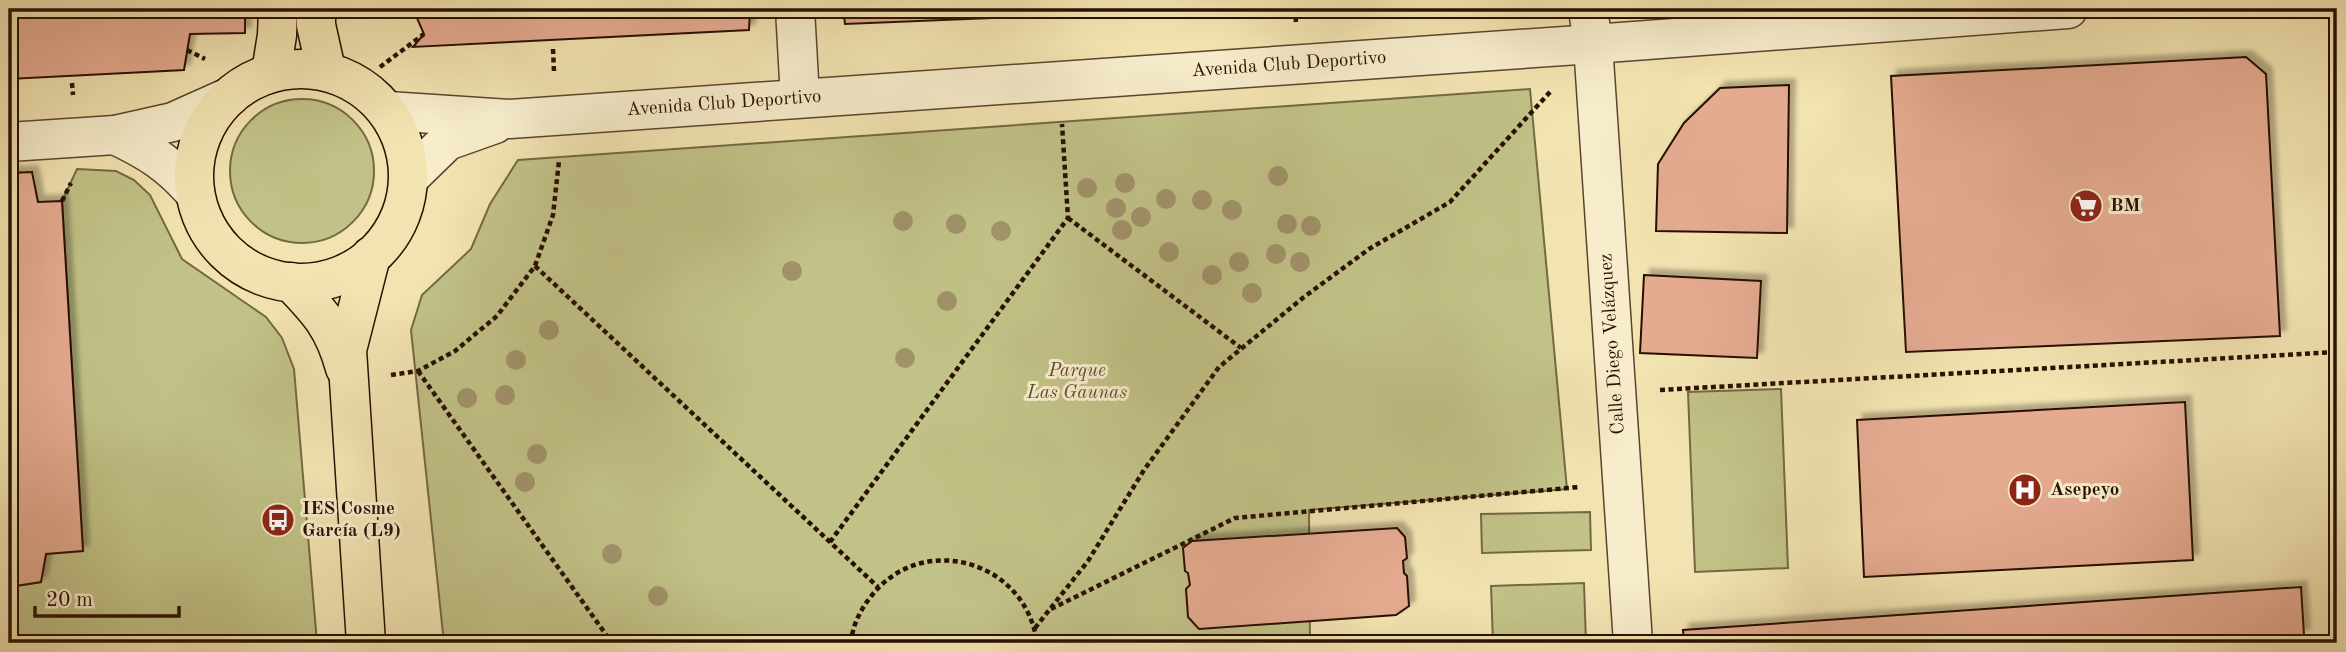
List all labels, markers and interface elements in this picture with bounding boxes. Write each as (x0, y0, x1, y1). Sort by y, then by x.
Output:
street label: Avenida Club Deportivo (1191, 49, 1387, 81)
street label: Avenida Club Deportivo (626, 88, 822, 120)
supermarket icon: BM (2067, 187, 2105, 225)
place label: BM (2110, 197, 2140, 216)
street label: Calle Diego Velázquez (1597, 253, 1629, 435)
park label: Parque Las Gaunas (1026, 362, 1127, 403)
hospital icon: Asepeyo (2006, 471, 2044, 509)
place label: Asepeyo (2050, 481, 2119, 500)
place label: IES Cosme García (L9) (302, 500, 401, 541)
bus stop icon: IES Cosme García (L9) (259, 501, 297, 539)
scale bar (35, 575, 178, 619)
text: 20 m (46, 590, 93, 611)

